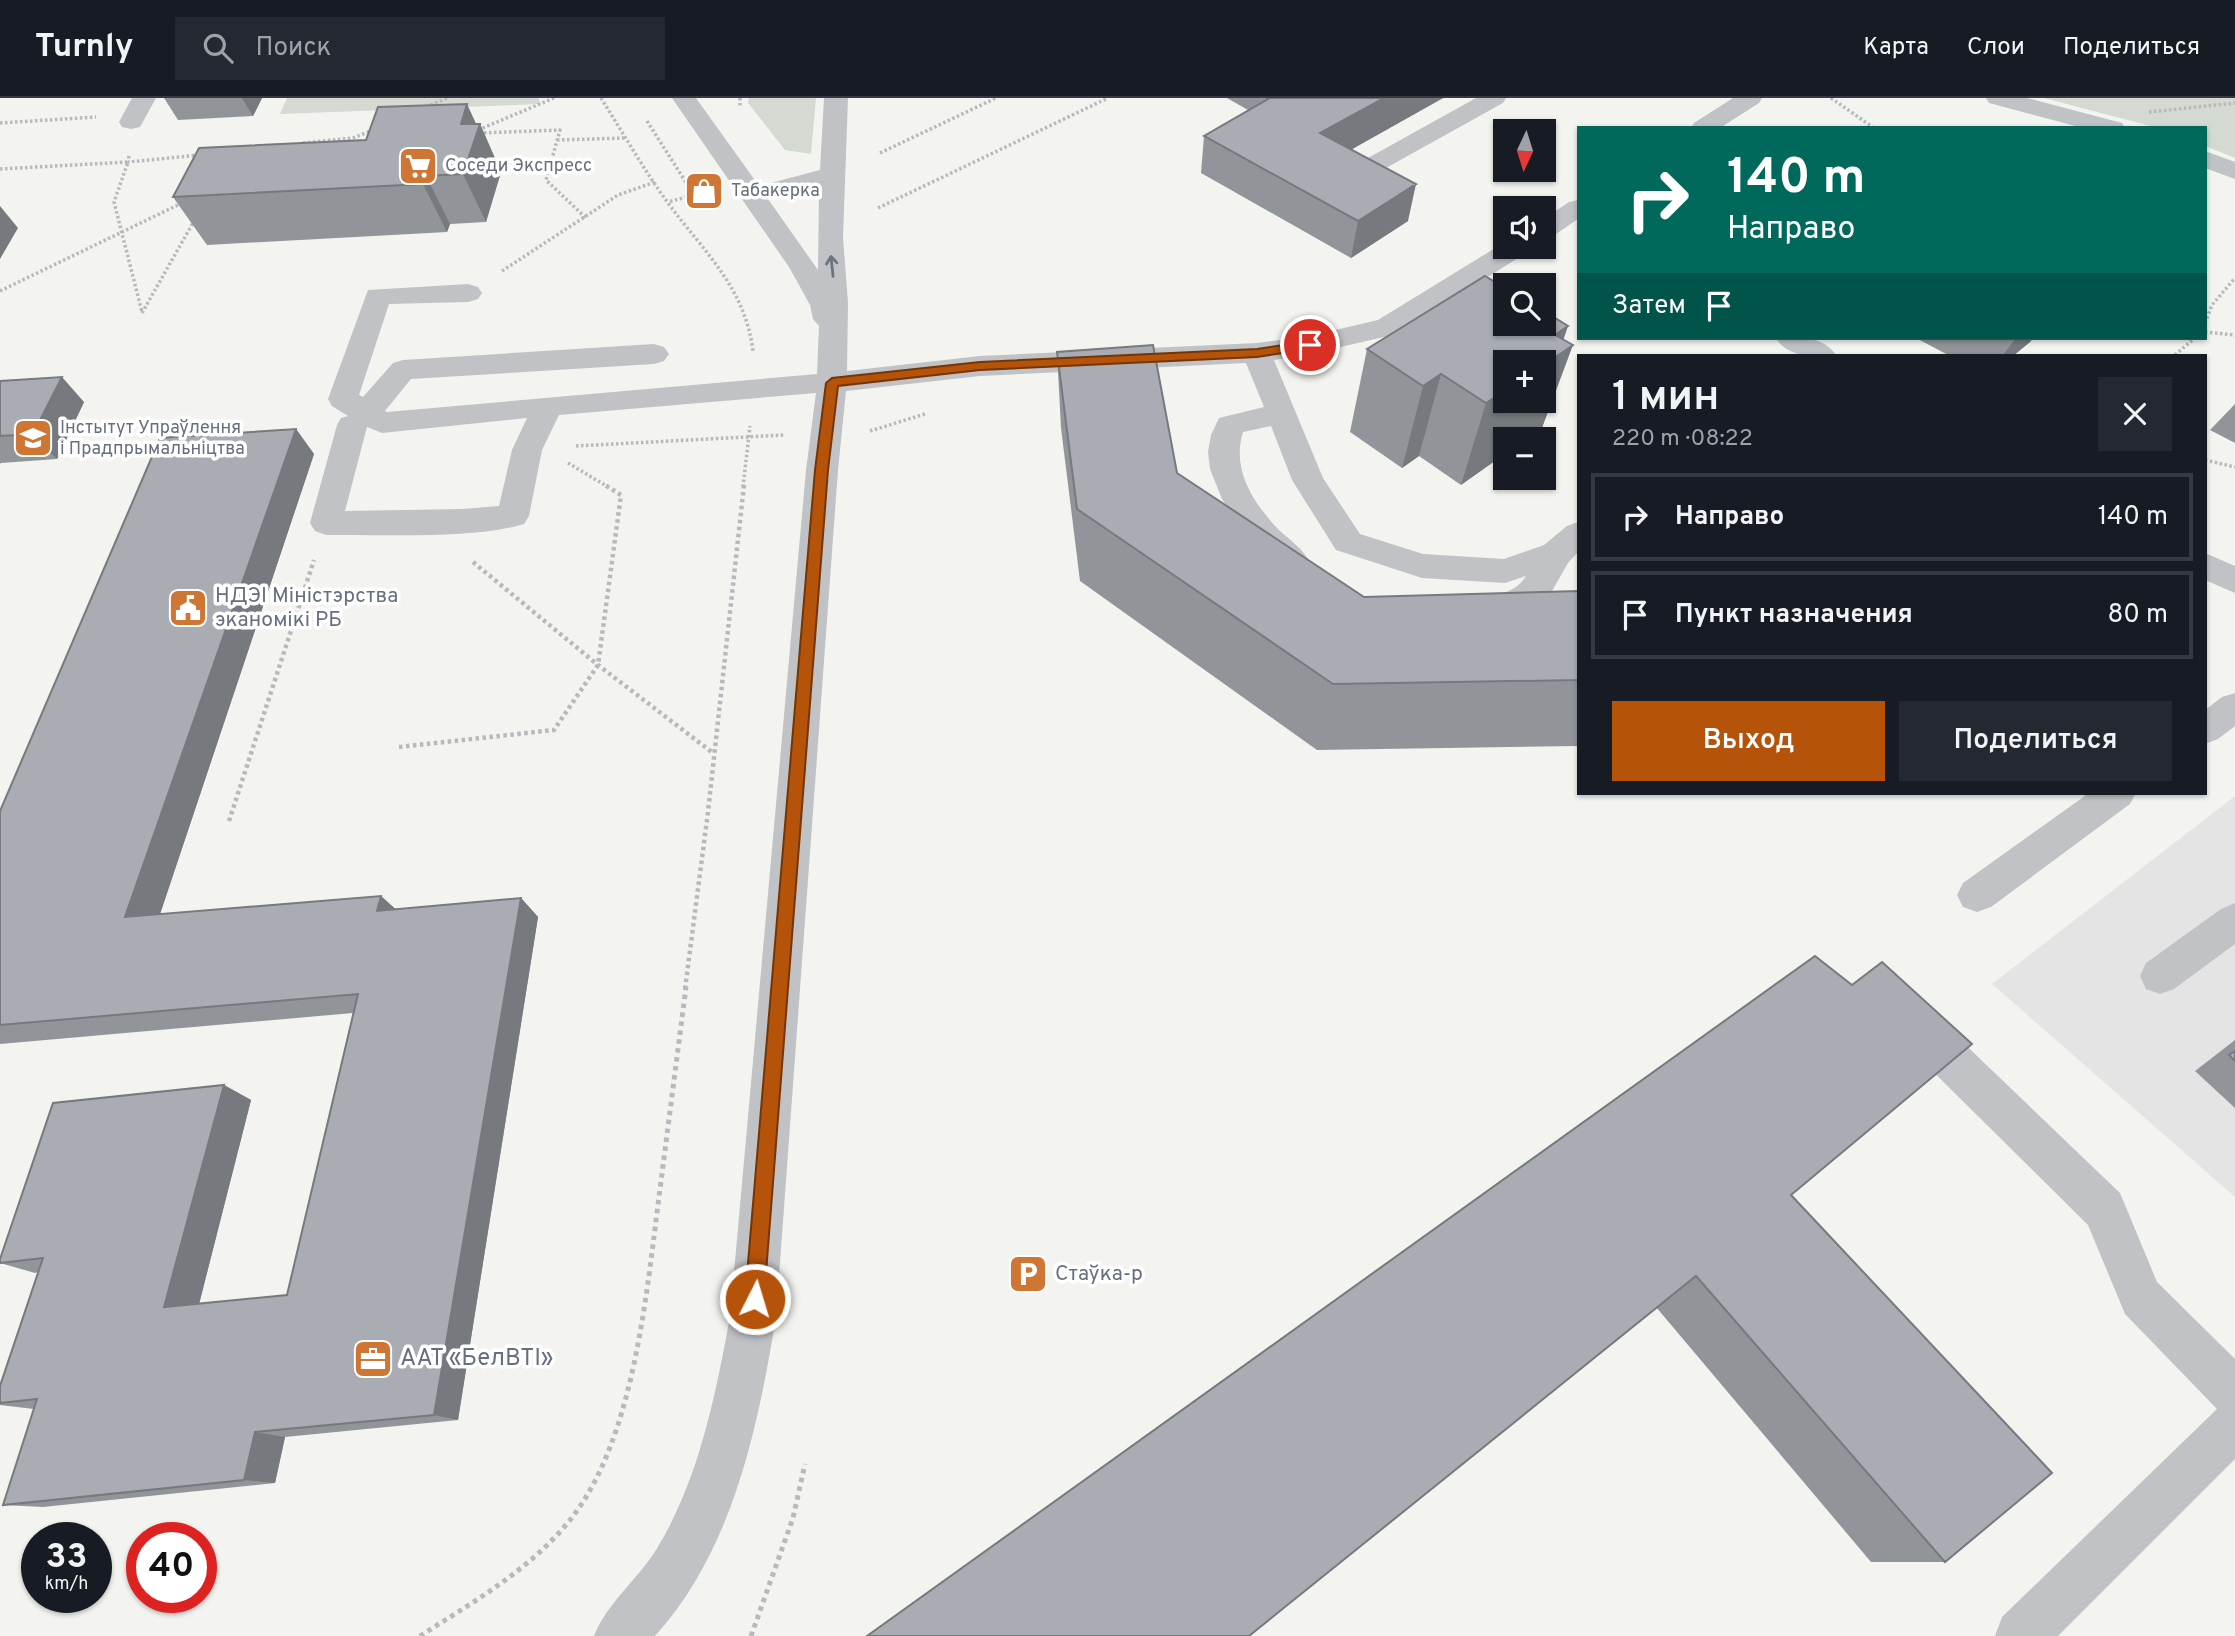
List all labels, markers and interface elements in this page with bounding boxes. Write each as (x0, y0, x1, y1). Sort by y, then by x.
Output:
search box (175, 17, 665, 80)
text: Turnly (35, 27, 133, 69)
icon: search (199, 29, 237, 67)
text: Поиск (255, 32, 331, 65)
text: Карта (1863, 33, 1929, 63)
text: Слои (1967, 33, 2025, 63)
text: Поделиться (2063, 33, 2200, 63)
north arrow (1493, 119, 1556, 182)
map controls (1493, 119, 1556, 490)
supermarket icon: Соседи Экспресс (397, 145, 439, 187)
text: 140 m (1727, 149, 1866, 211)
icon: right (1612, 154, 1703, 245)
place label: Соседи Экспресс (445, 155, 592, 178)
shop icon: Табакерка (683, 170, 725, 212)
place label: Табакерка (731, 180, 820, 203)
button: sound (1493, 196, 1556, 259)
text: Направо (1727, 210, 1855, 250)
one-way arrow (825, 255, 838, 277)
button: search (1493, 273, 1556, 336)
icon: arrive (1700, 287, 1738, 325)
text: Затем (1612, 290, 1686, 323)
pin (1280, 315, 1340, 375)
icon: arrive (1291, 326, 1329, 364)
button: + (1493, 350, 1556, 413)
text: 1 мин (1612, 372, 1719, 425)
button: close (2098, 377, 2172, 451)
school or university icon: Інстытут Упраўлення і Прадпрымальніцтва (12, 417, 54, 459)
place label: Інстытут Упраўлення і Прадпрымальніцтва (60, 417, 245, 461)
text: 220 m · 08:22 (1612, 425, 1753, 454)
button: − (1493, 427, 1556, 490)
icon: right (1616, 498, 1654, 536)
text: Направо (1675, 501, 1784, 534)
text: 140 m (2098, 501, 2168, 534)
place label: НДЭІ Міністэрства эканомікі РБ (215, 583, 398, 634)
public building icon: НДЭІ Міністэрства эканомікі РБ (167, 587, 209, 629)
icon: arrive (1616, 596, 1654, 634)
text: Пункт назначения (1675, 599, 1913, 632)
text: 80 m (2108, 599, 2168, 632)
button: Выход (1612, 701, 1885, 781)
button: Поделиться (1899, 701, 2172, 781)
parking icon: Стаўка-р (1007, 1253, 1049, 1295)
place label: Стаўка-р (1055, 1261, 1143, 1288)
position arrow (718, 1262, 792, 1336)
office icon: ААТ «БелВТІ» (352, 1338, 394, 1380)
place label: ААТ «БелВТІ» (400, 1344, 553, 1374)
speed limit sign: 40 (126, 1522, 217, 1613)
text: 33 (46, 1536, 87, 1580)
text: km/h (45, 1573, 88, 1596)

